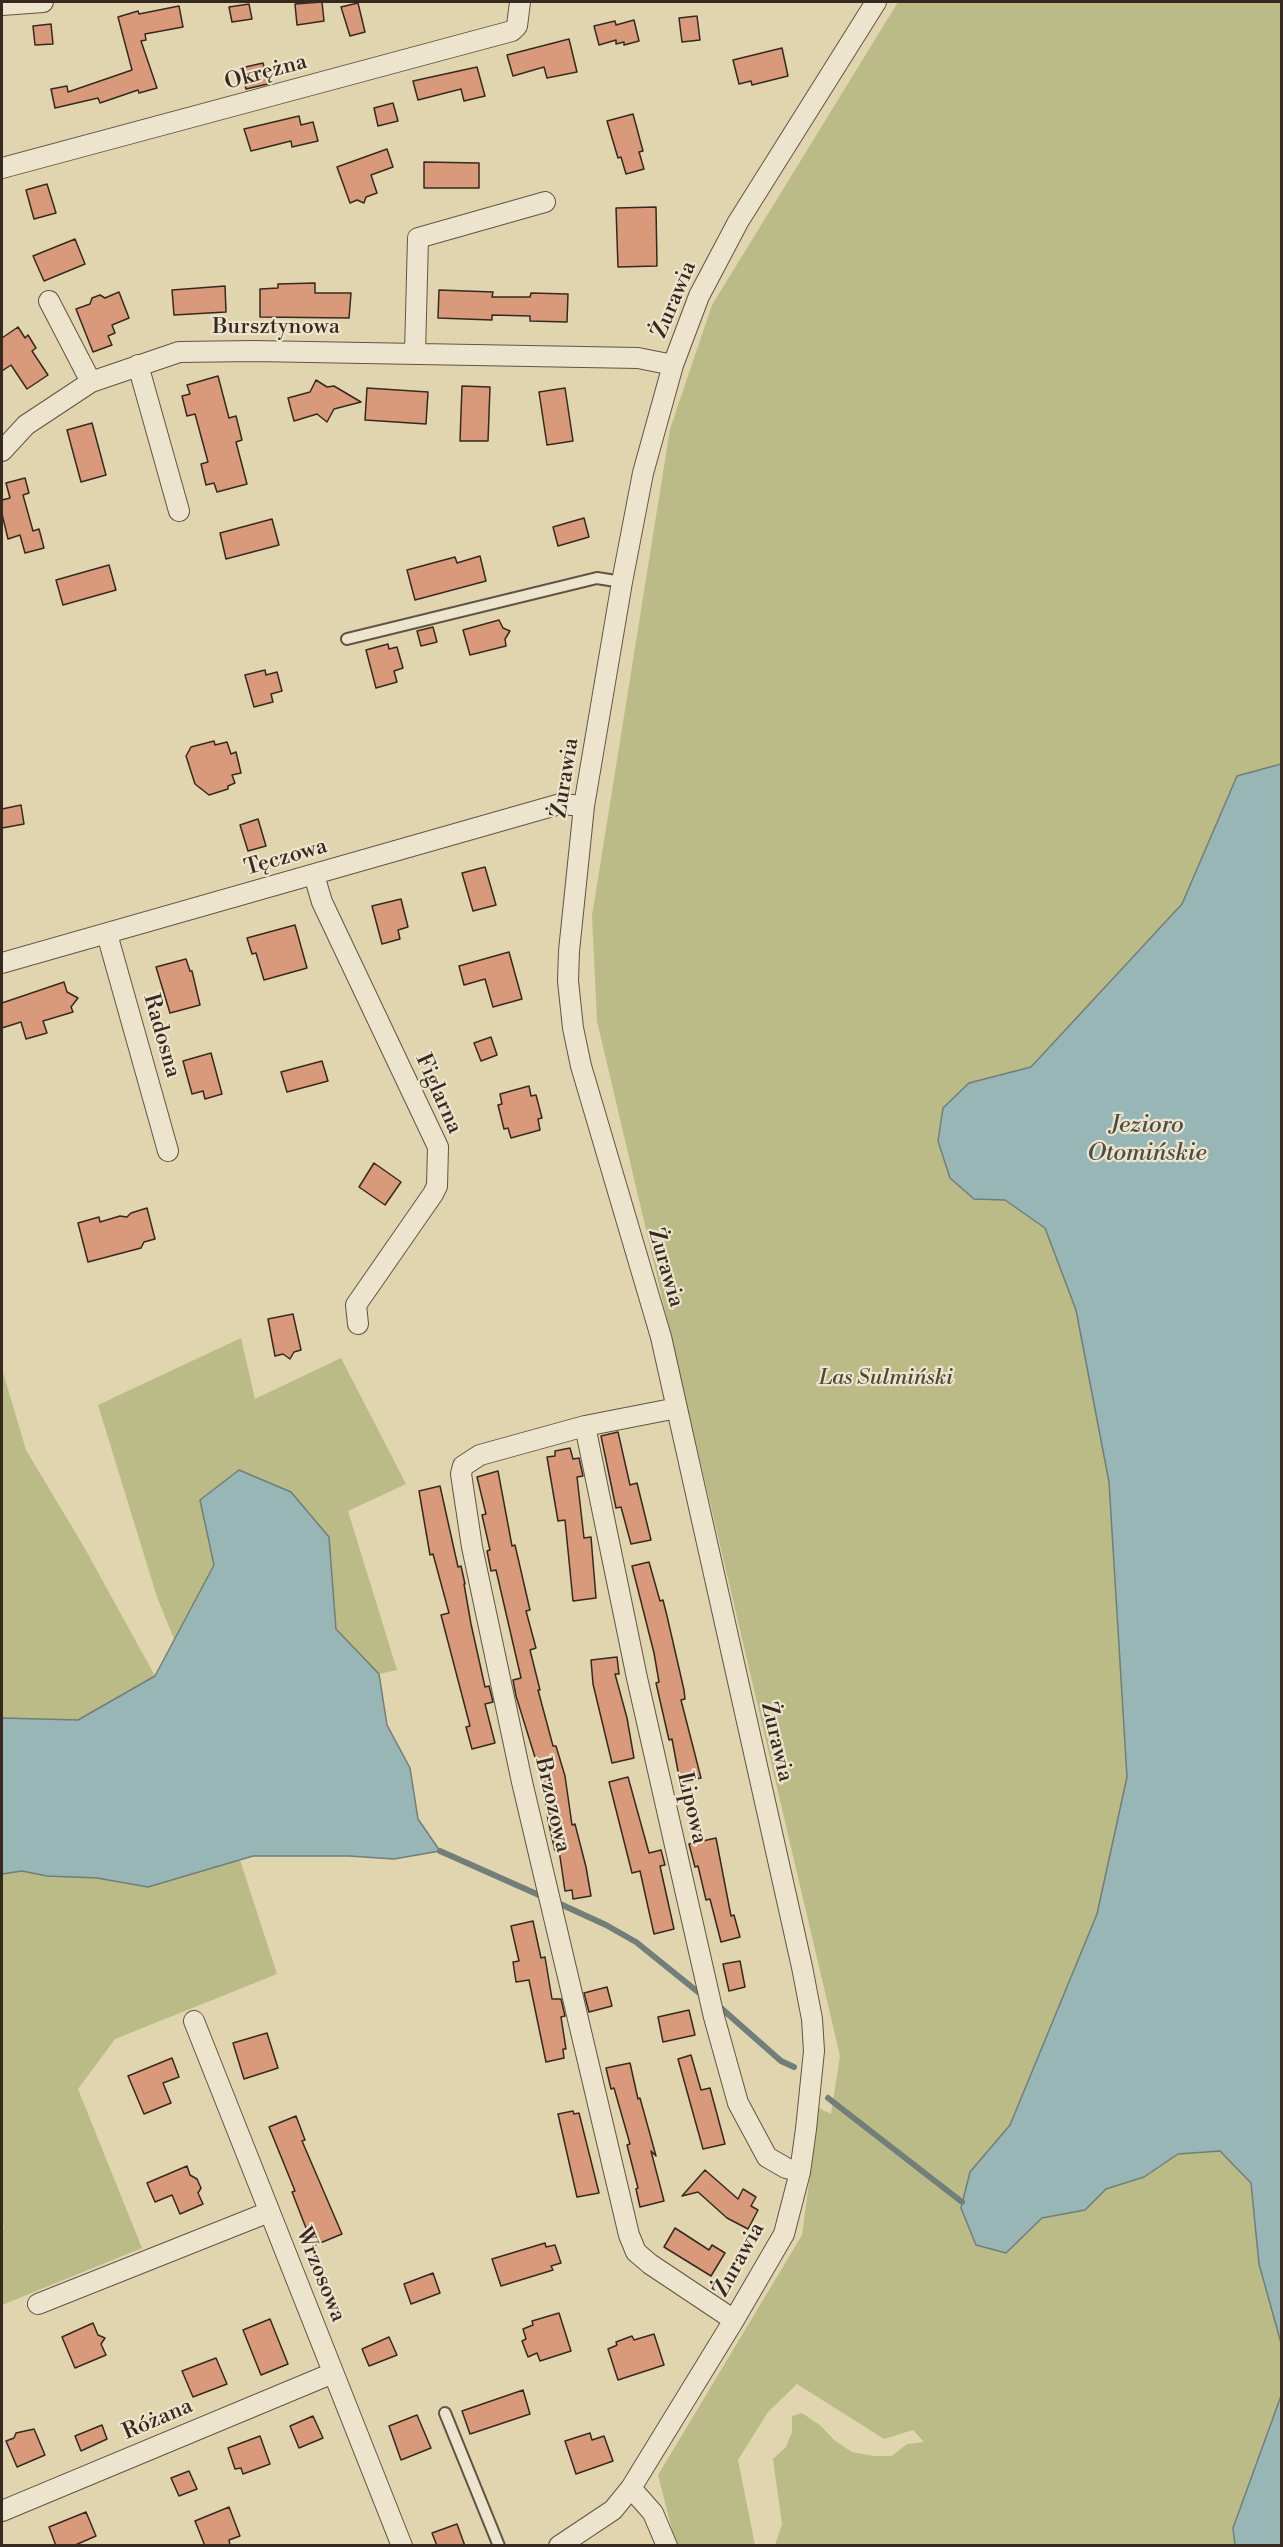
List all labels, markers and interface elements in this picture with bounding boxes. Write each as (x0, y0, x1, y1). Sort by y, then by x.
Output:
street label: Okrężna (222, 49, 310, 97)
street label: Żurawia (647, 258, 703, 342)
street label: Bursztynowa (212, 315, 340, 341)
street label: Żurawia (547, 736, 585, 820)
street label: Tęczowa (242, 834, 330, 882)
street label: Radosna (137, 991, 185, 1081)
street label: Figlarna (409, 1050, 467, 1138)
water label: Jezioro Otomińskie (1087, 1112, 1207, 1168)
street label: Żurawia (641, 1226, 689, 1310)
park label: Las Sulmiński (819, 1366, 953, 1392)
street label: Żurawia (754, 1700, 798, 1784)
street label: Brzozowa (528, 1755, 576, 1855)
street label: Lipowa (670, 1769, 712, 1847)
street label: Żurawia (709, 2218, 771, 2302)
street label: Wrzosowa (289, 2224, 351, 2326)
street label: Różana (119, 2394, 197, 2446)

